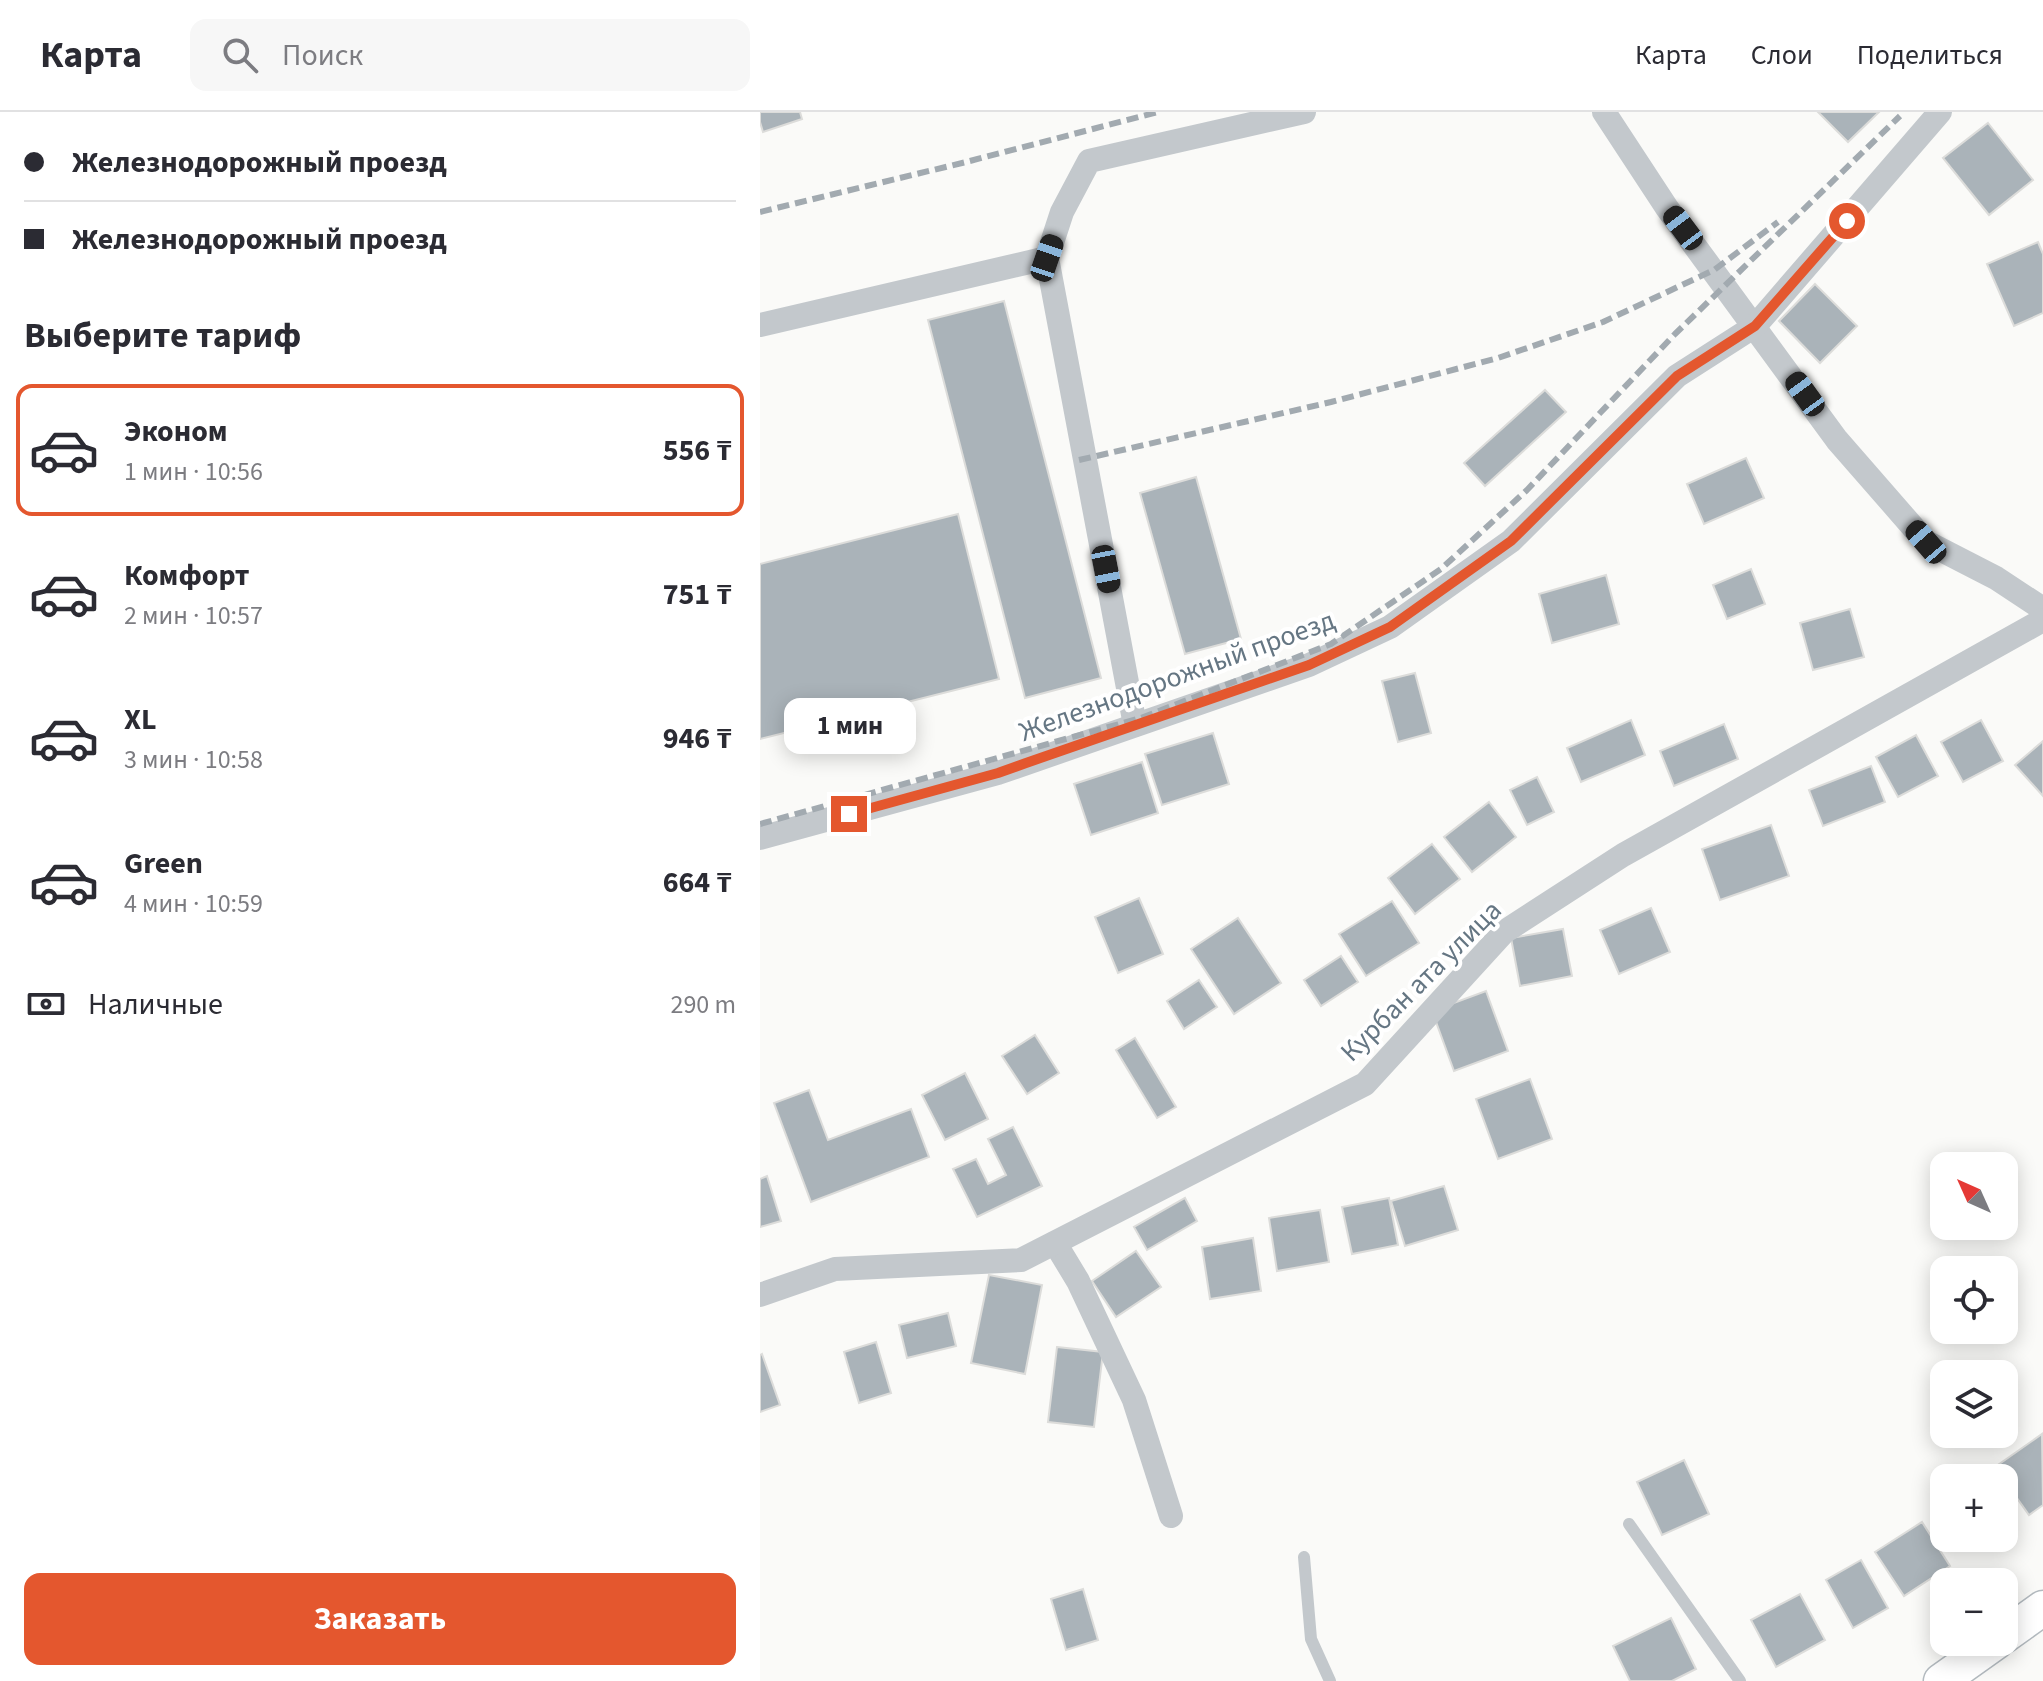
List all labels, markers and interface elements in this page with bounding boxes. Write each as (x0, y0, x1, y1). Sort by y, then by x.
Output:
search box (190, 19, 750, 91)
text: Карта (40, 28, 142, 82)
icon: search (218, 33, 262, 77)
text: Поиск (282, 34, 363, 77)
text: Карта (1635, 35, 1707, 75)
text: Слои (1751, 35, 1813, 75)
text: Поделиться (1857, 35, 2003, 75)
text: Железнодорожный проезд (72, 141, 447, 184)
car (1659, 202, 1707, 254)
route start (1829, 203, 1865, 239)
text: Железнодорожный проезд (72, 218, 447, 261)
car (1028, 231, 1066, 285)
text: Выберите тариф (24, 310, 301, 361)
car (1781, 368, 1829, 420)
text: Эконом (124, 410, 228, 453)
icon: car (28, 414, 100, 486)
text: 556 ₸ (663, 429, 732, 472)
text: 1 мин · 10:56 (124, 453, 263, 490)
car (1901, 516, 1951, 568)
car (1090, 543, 1122, 595)
text: Комфорт (124, 554, 250, 597)
icon: car (28, 558, 100, 630)
text: 751 ₸ (663, 573, 732, 616)
text: 2 мин · 10:57 (124, 597, 263, 634)
street label: Железнодорожный проезд (1014, 600, 1340, 752)
text: XL (124, 698, 157, 741)
callout: 1 мин (783, 698, 915, 754)
icon: car (28, 702, 100, 774)
text: 1 мин (817, 707, 883, 744)
text: 946 ₸ (663, 717, 732, 760)
text: 3 мин · 10:58 (124, 741, 263, 778)
route end (831, 796, 867, 832)
text: Green (124, 842, 203, 885)
icon: car (28, 846, 100, 918)
text: 664 ₸ (663, 861, 732, 904)
text: 4 мин · 10:59 (124, 885, 263, 922)
street label: Курбан ата улица (1331, 891, 1511, 1071)
icon: cash (24, 982, 68, 1026)
text: Наличные (88, 983, 223, 1026)
text: 290 m (670, 986, 736, 1023)
north arrow (1930, 1152, 2018, 1240)
map controls (1930, 1152, 2018, 1656)
button: locate (1930, 1256, 2018, 1344)
button: layers (1930, 1360, 2018, 1448)
button: + (1930, 1464, 2018, 1552)
button: − (1930, 1568, 2018, 1656)
button: Заказать (24, 1573, 736, 1665)

